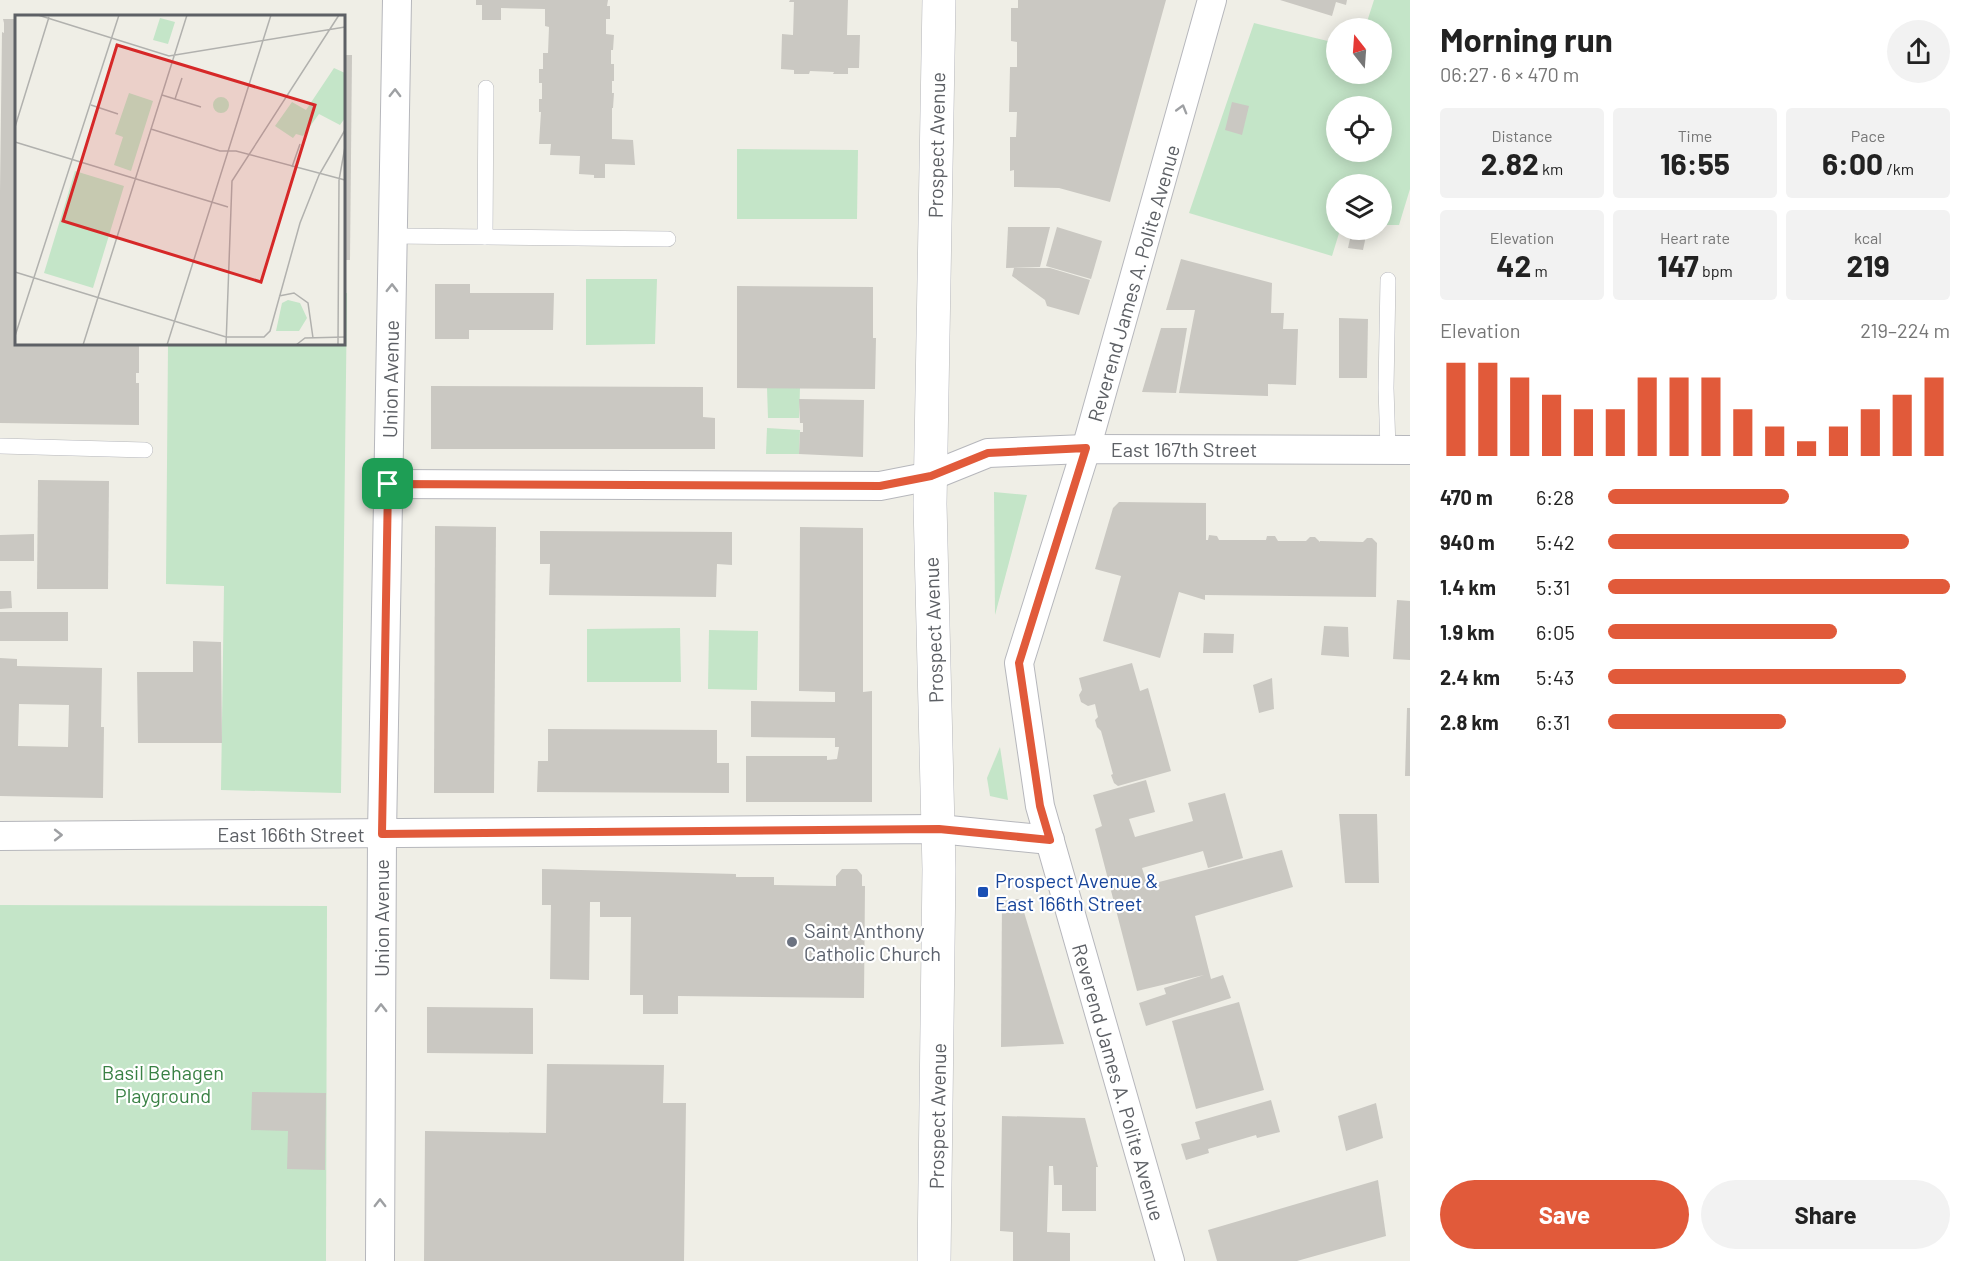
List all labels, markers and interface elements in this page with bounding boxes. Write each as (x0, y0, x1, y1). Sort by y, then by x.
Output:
inset map (15, 15, 345, 345)
north arrow (1326, 18, 1392, 84)
map controls (1326, 18, 1392, 240)
text: Morning run (1440, 19, 1613, 59)
button: share (1887, 20, 1950, 83)
text: 06:27 · 6 × 470 m (1440, 62, 1579, 86)
street label: Prospect Avenue (923, 72, 949, 218)
one-way arrow (389, 88, 402, 97)
button: locate (1326, 96, 1392, 162)
one-way arrow (1174, 104, 1187, 114)
text: Distance (1492, 126, 1552, 145)
text: Time (1678, 126, 1712, 145)
text: Pace (1851, 126, 1885, 145)
street label: Reverend James A. Polite Avenue (1082, 142, 1184, 424)
text: 2.82 (1481, 145, 1539, 181)
text: 16:55 (1660, 145, 1730, 181)
text: 6:00 (1822, 145, 1883, 181)
text: km (1539, 159, 1563, 178)
text: /km (1883, 159, 1914, 178)
button: layers (1326, 174, 1392, 240)
text: Elevation (1490, 228, 1554, 247)
text: Heart rate (1660, 228, 1730, 247)
text: kcal (1854, 228, 1882, 247)
text: 42 (1496, 247, 1531, 283)
text: 147 (1657, 247, 1699, 283)
text: 219 (1846, 247, 1890, 283)
text: m (1531, 261, 1548, 280)
text: bpm (1699, 261, 1733, 280)
one-way arrow (386, 283, 398, 292)
text: Elevation (1440, 318, 1521, 342)
text: 219–224 m (1860, 318, 1950, 342)
street label: Union Avenue (377, 320, 403, 438)
street label: East 167th Street (1111, 437, 1257, 461)
pin (362, 458, 413, 509)
icon: arrive (371, 467, 404, 500)
text: 470 m (1440, 485, 1493, 509)
text: 6:28 (1536, 485, 1574, 509)
text: 940 m (1440, 530, 1495, 554)
text: 5:42 (1536, 530, 1575, 554)
street label: Prospect Avenue (918, 556, 948, 704)
text: 1.4 km (1440, 575, 1496, 599)
text: 5:31 (1536, 575, 1570, 599)
text: 1.9 km (1440, 620, 1494, 644)
text: 6:05 (1536, 620, 1575, 644)
text: 2.4 km (1440, 665, 1500, 689)
text: 5:43 (1536, 665, 1574, 689)
text: 2.8 km (1440, 710, 1499, 734)
text: 6:31 (1536, 710, 1570, 734)
street label: East 166th Street (217, 822, 365, 846)
one-way arrow (54, 829, 63, 841)
street label: Union Avenue (369, 859, 393, 977)
place label: Prospect Avenue & East 166th Street (995, 868, 1159, 915)
marker: Prospect Avenue & East 166th Street (976, 885, 990, 899)
place label: Saint Anthony Catholic Church (804, 918, 941, 965)
marker: Saint Anthony Catholic Church (785, 935, 799, 949)
street label: Reverend James A. Polite Avenue (1068, 941, 1170, 1223)
one-way arrow (375, 1003, 387, 1012)
street label: Prospect Avenue (924, 1043, 950, 1189)
park label: Basil Behagen Playground (102, 1060, 224, 1107)
button: Save (1440, 1180, 1689, 1249)
button: Share (1701, 1180, 1950, 1249)
one-way arrow (374, 1198, 386, 1207)

